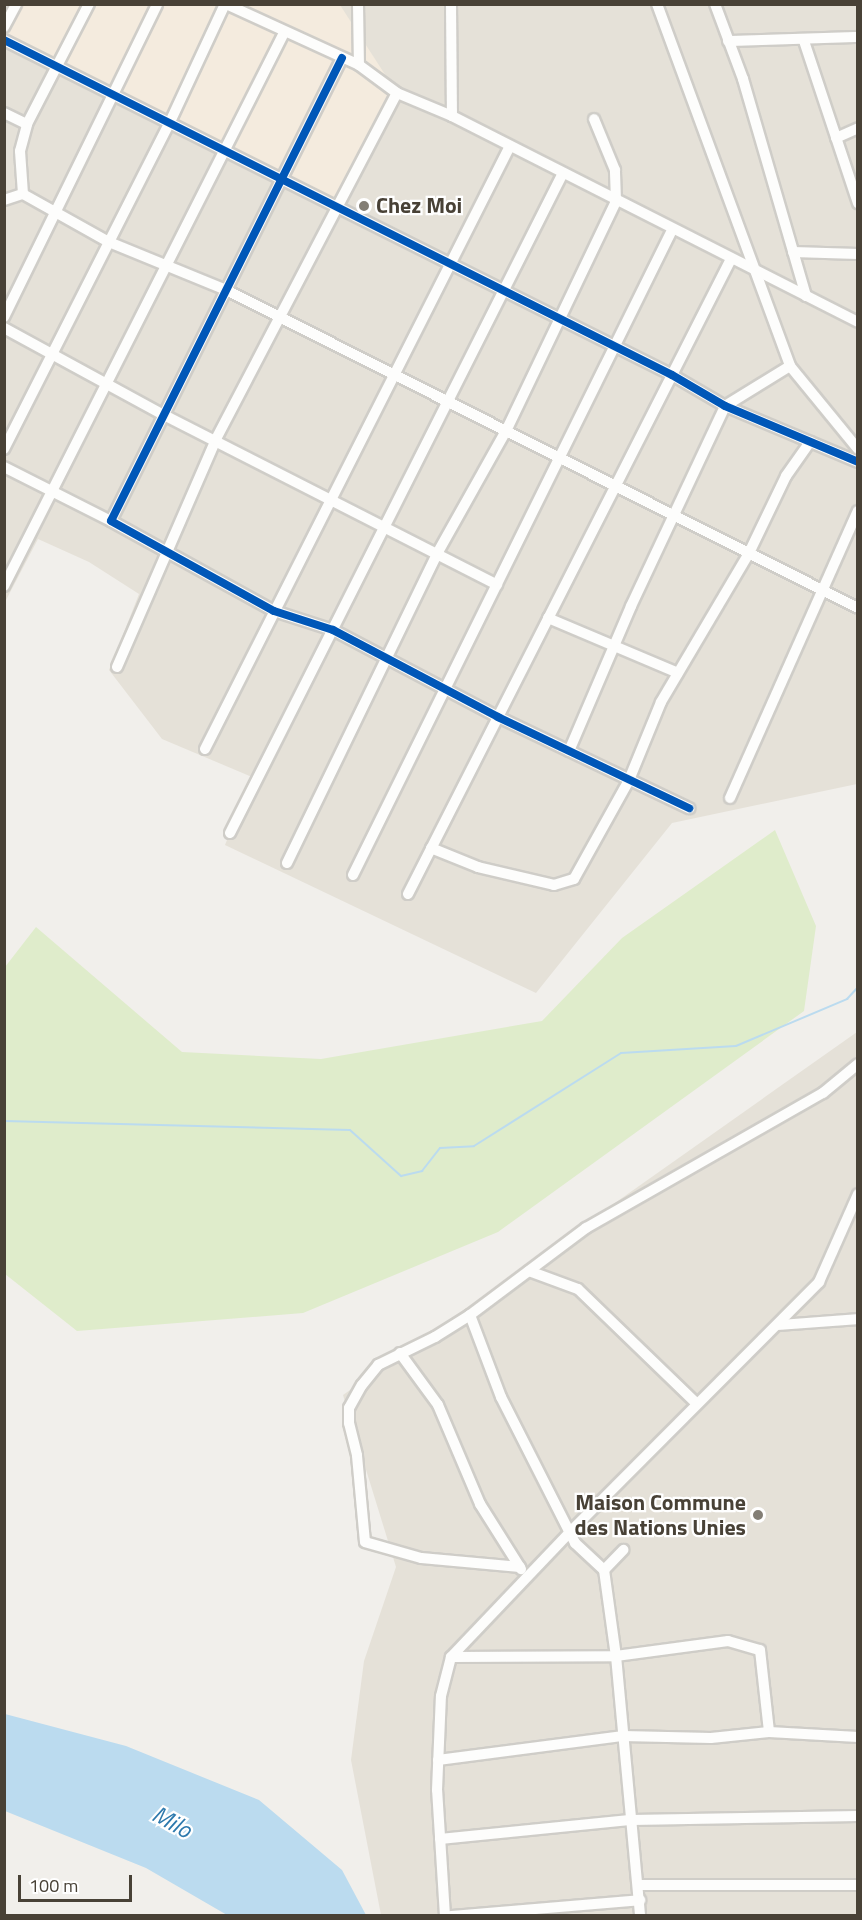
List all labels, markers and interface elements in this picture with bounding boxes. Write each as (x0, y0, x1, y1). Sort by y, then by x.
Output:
place label: Chez Moi (376, 193, 462, 219)
marker: Chez Moi (357, 199, 371, 213)
place label: Maison Commune des Nations Unies (574, 1489, 746, 1540)
marker: Maison Commune des Nations Unies (751, 1508, 765, 1522)
water label: Milo (147, 1800, 197, 1844)
scale bar (21, 1863, 135, 1901)
text: 100 m (29, 1872, 78, 1899)

